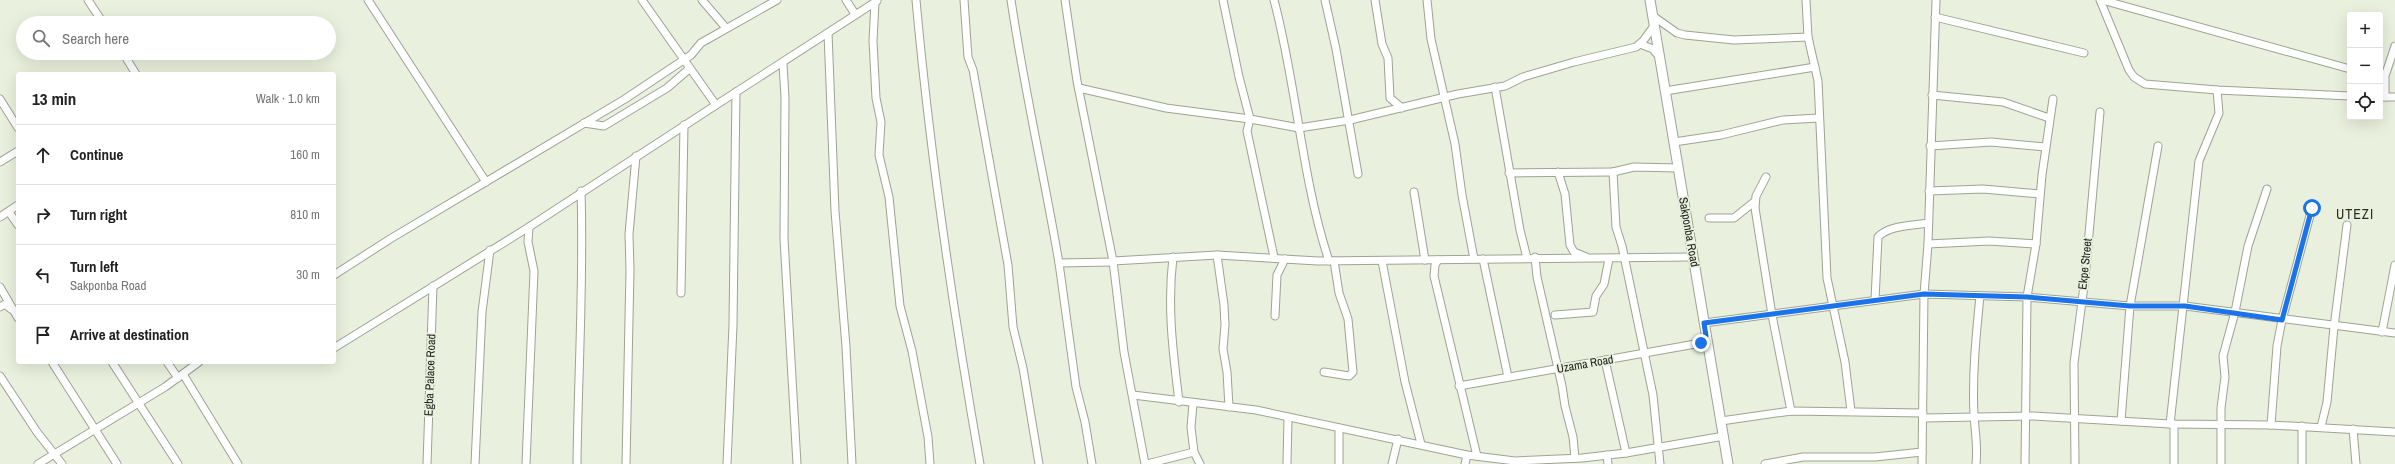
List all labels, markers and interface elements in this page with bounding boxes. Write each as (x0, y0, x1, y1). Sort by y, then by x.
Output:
map controls (2347, 12, 2383, 120)
button: + (2347, 12, 2383, 48)
search box (16, 16, 336, 60)
icon: search (30, 27, 52, 49)
text: Search here (62, 28, 129, 49)
button: − (2347, 48, 2383, 84)
button: locate (2347, 84, 2383, 120)
text: 13 min (32, 87, 76, 110)
text: Walk · 1.0 km (256, 90, 320, 107)
icon: ahead (32, 144, 54, 166)
text: Continue (70, 144, 123, 165)
text: 160 m (290, 146, 320, 163)
street label: Sakponba Road (1675, 196, 1703, 268)
route start (2303, 199, 2321, 217)
icon: right (32, 204, 54, 226)
text: Turn right (70, 204, 127, 225)
district label: UTEZI (2336, 205, 2374, 223)
text: 810 m (290, 206, 320, 223)
street label: Ekpe Street (2074, 237, 2096, 290)
text: Turn left (70, 256, 118, 277)
icon: left (32, 264, 54, 286)
text: 30 m (296, 266, 320, 283)
text: Sakponba Road (70, 277, 146, 294)
icon: arrive (32, 324, 54, 346)
text: Arrive at destination (70, 324, 189, 345)
street label: Egba Palace Road (421, 334, 439, 416)
route end (1692, 334, 1710, 352)
street label: Uzama Road (1555, 351, 1615, 377)

